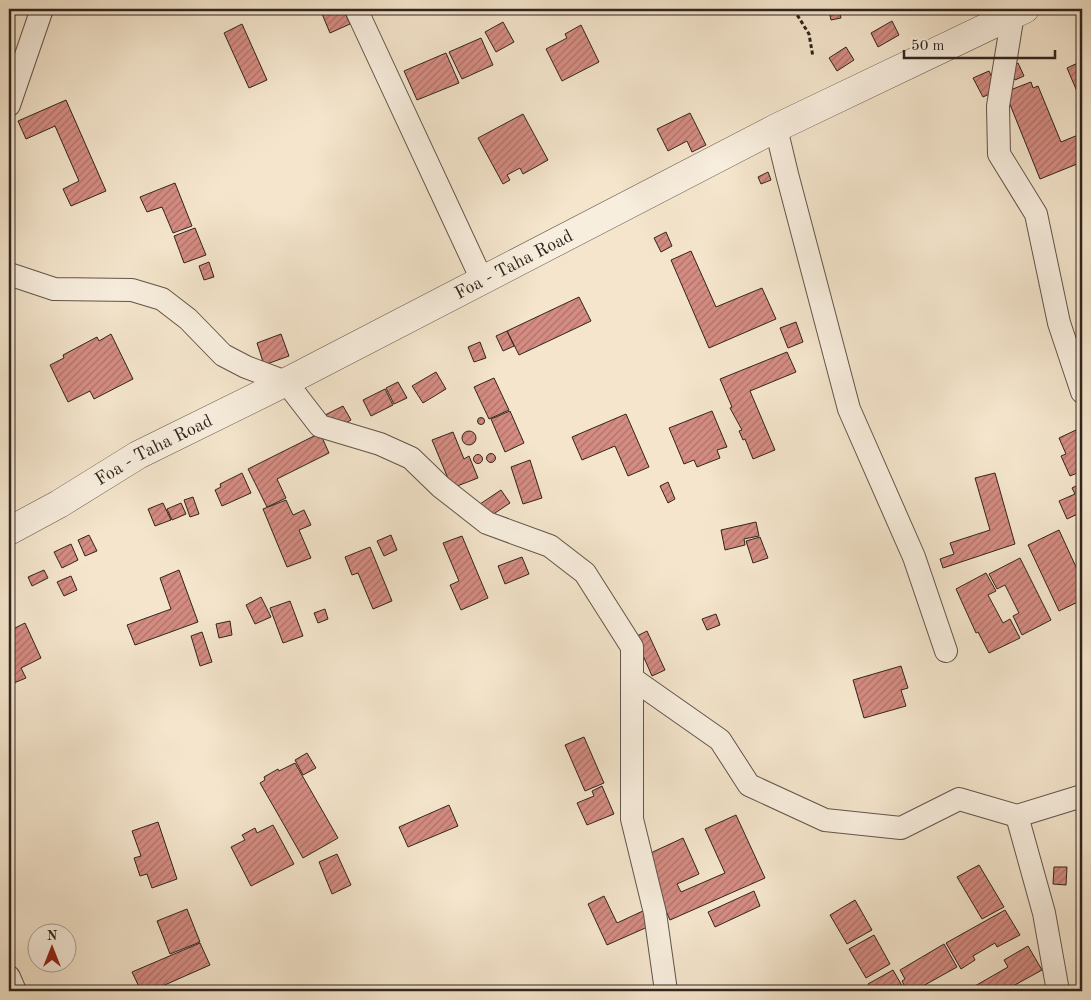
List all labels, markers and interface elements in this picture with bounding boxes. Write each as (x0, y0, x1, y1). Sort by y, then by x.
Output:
scale bar (904, 28, 1055, 60)
text: 50 m (911, 39, 945, 54)
street label: Foa - Taha Road (452, 227, 576, 303)
street label: Foa - Taha Road (92, 412, 215, 489)
north arrow (28, 922, 78, 972)
text: N (47, 929, 58, 943)

